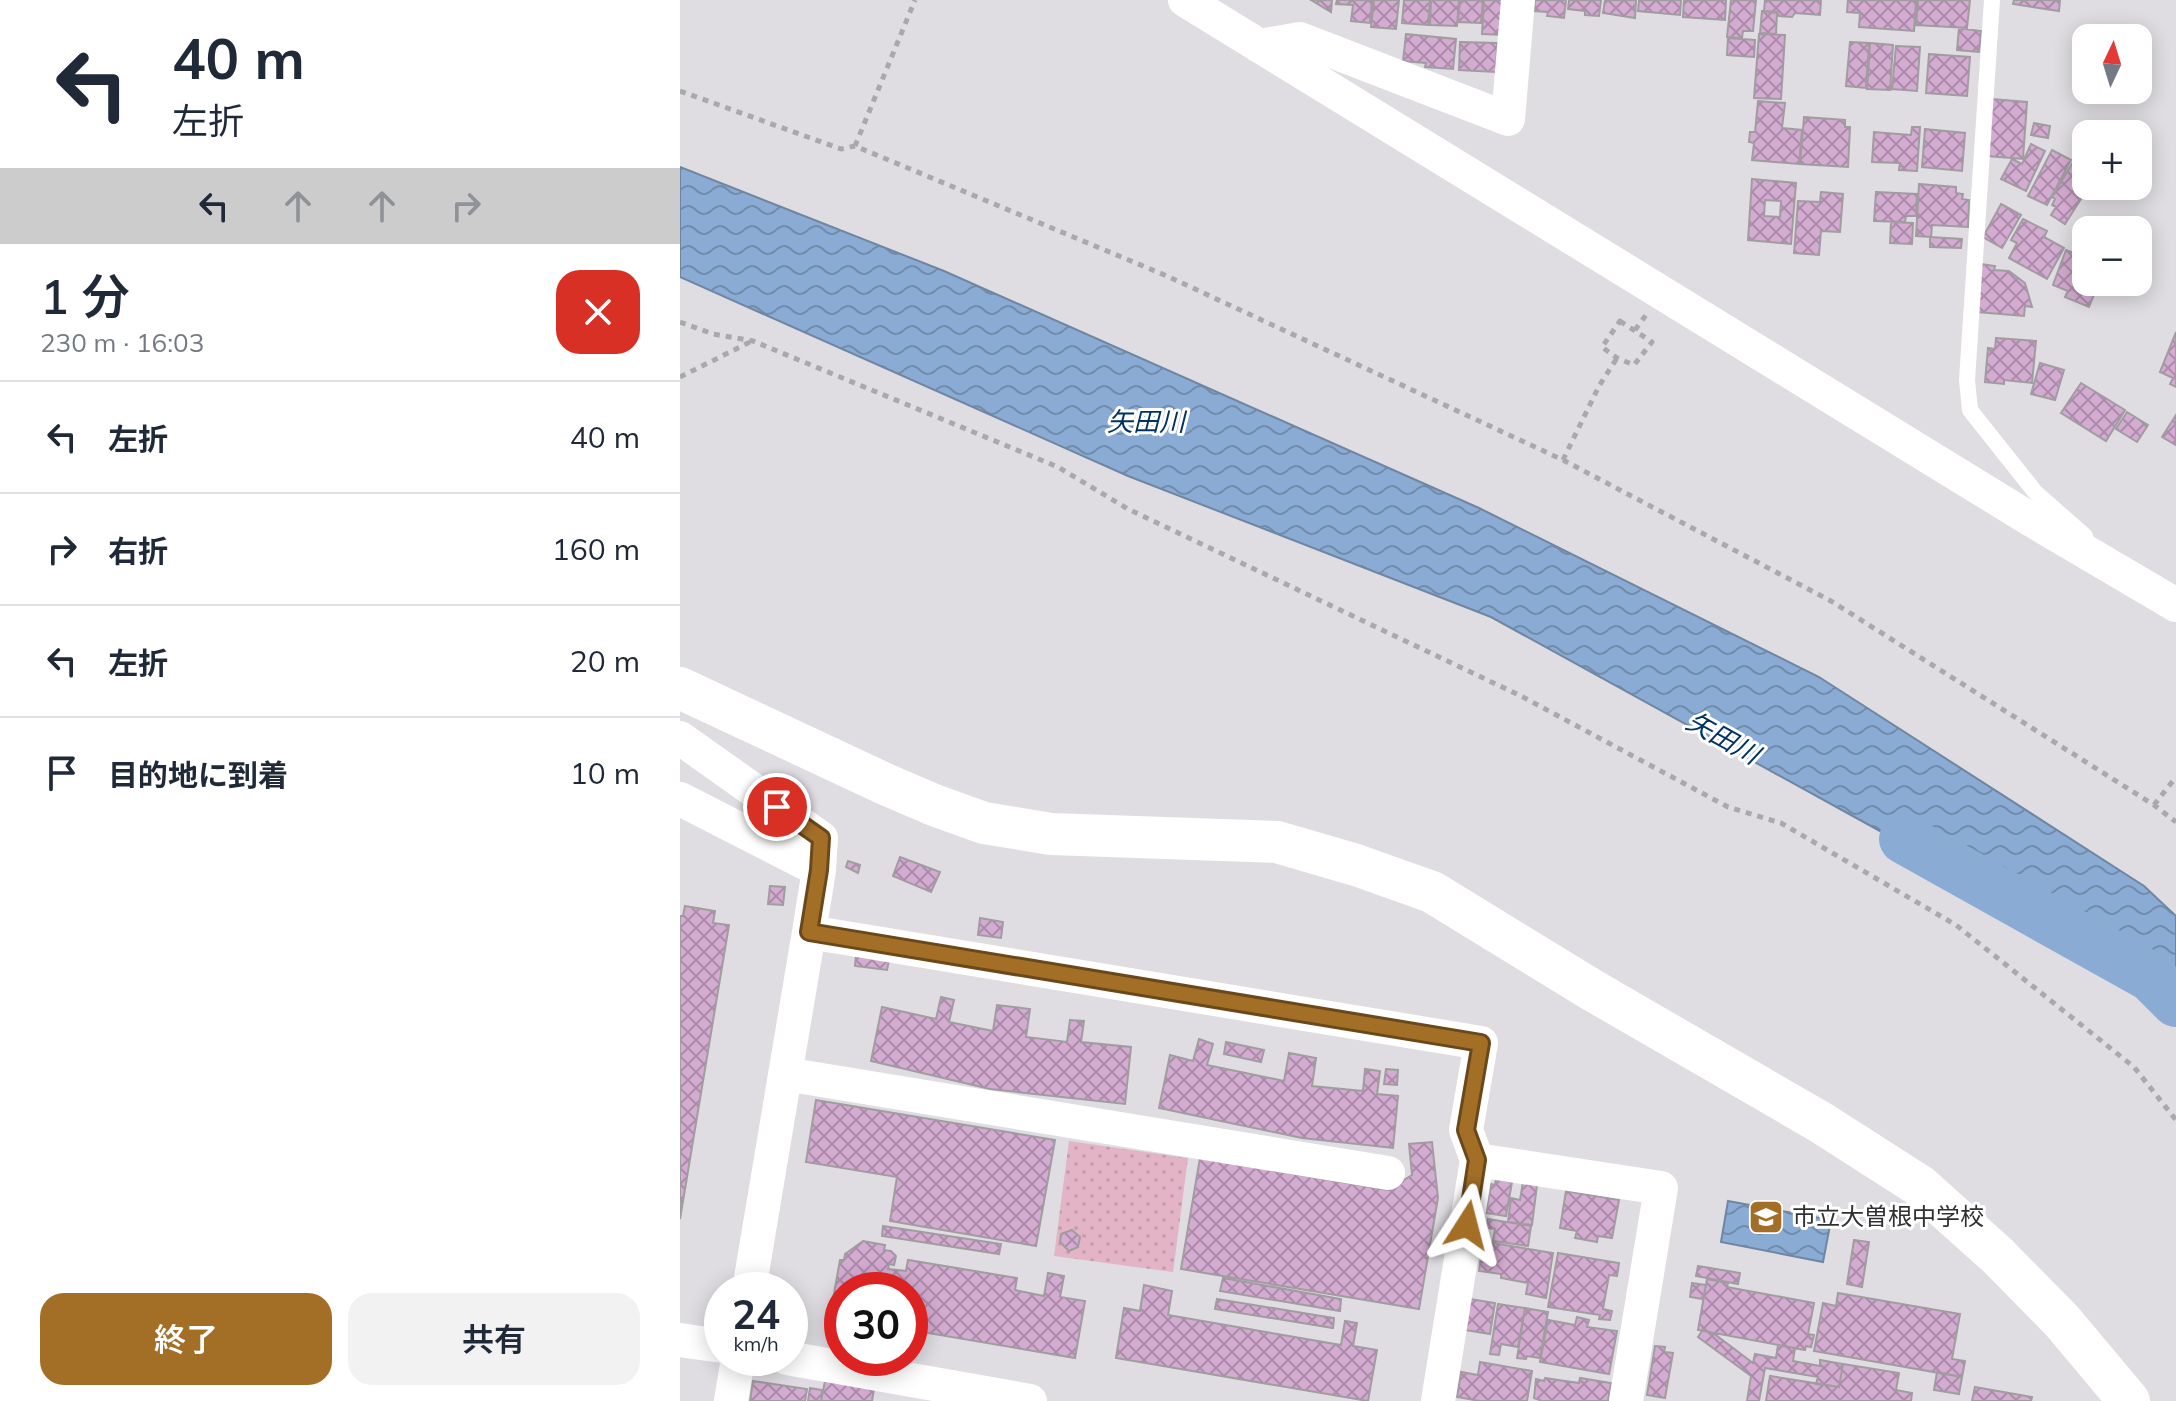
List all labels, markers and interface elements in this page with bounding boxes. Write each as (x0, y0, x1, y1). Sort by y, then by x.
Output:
text: 40 m (172, 23, 305, 93)
north arrow (2072, 24, 2152, 104)
map controls (2072, 24, 2152, 296)
icon: left (40, 32, 144, 136)
text: 左折 (172, 98, 244, 143)
button: + (2072, 120, 2152, 200)
icon: left (192, 184, 236, 228)
icon: ahead (276, 184, 320, 228)
icon: ahead (360, 184, 404, 228)
icon: right (444, 184, 488, 228)
button: − (2072, 216, 2152, 296)
text: 1 分 (40, 266, 130, 326)
button: close (556, 270, 640, 354)
text: 230 m · 16:03 (40, 326, 204, 359)
water label: 矢田川 (1107, 405, 1188, 438)
icon: left (40, 415, 84, 459)
text: 40 m (570, 418, 640, 456)
text: 左折 (108, 420, 168, 458)
icon: right (40, 527, 84, 571)
text: 160 m (552, 530, 640, 568)
text: 右折 (108, 532, 168, 570)
icon: left (40, 639, 84, 683)
text: 20 m (570, 642, 640, 680)
text: 左折 (108, 644, 168, 682)
water label: 矢田川 (1681, 704, 1768, 772)
icon: arrive (40, 751, 84, 795)
text: 10 m (570, 754, 640, 792)
text: 目的地に到着 (108, 756, 288, 794)
pin (743, 773, 811, 841)
icon: arrive (755, 785, 799, 829)
position arrow (1425, 1183, 1509, 1267)
school or university icon: 市立大曽根中学校 (1747, 1198, 1785, 1236)
place label: 市立大曽根中学校 (1792, 1201, 1984, 1231)
speed limit sign: 30 (824, 1272, 928, 1376)
text: 24 (732, 1289, 780, 1339)
button: 終了 (40, 1293, 332, 1385)
button: 共有 (348, 1293, 640, 1385)
text: km/h (733, 1331, 779, 1356)

